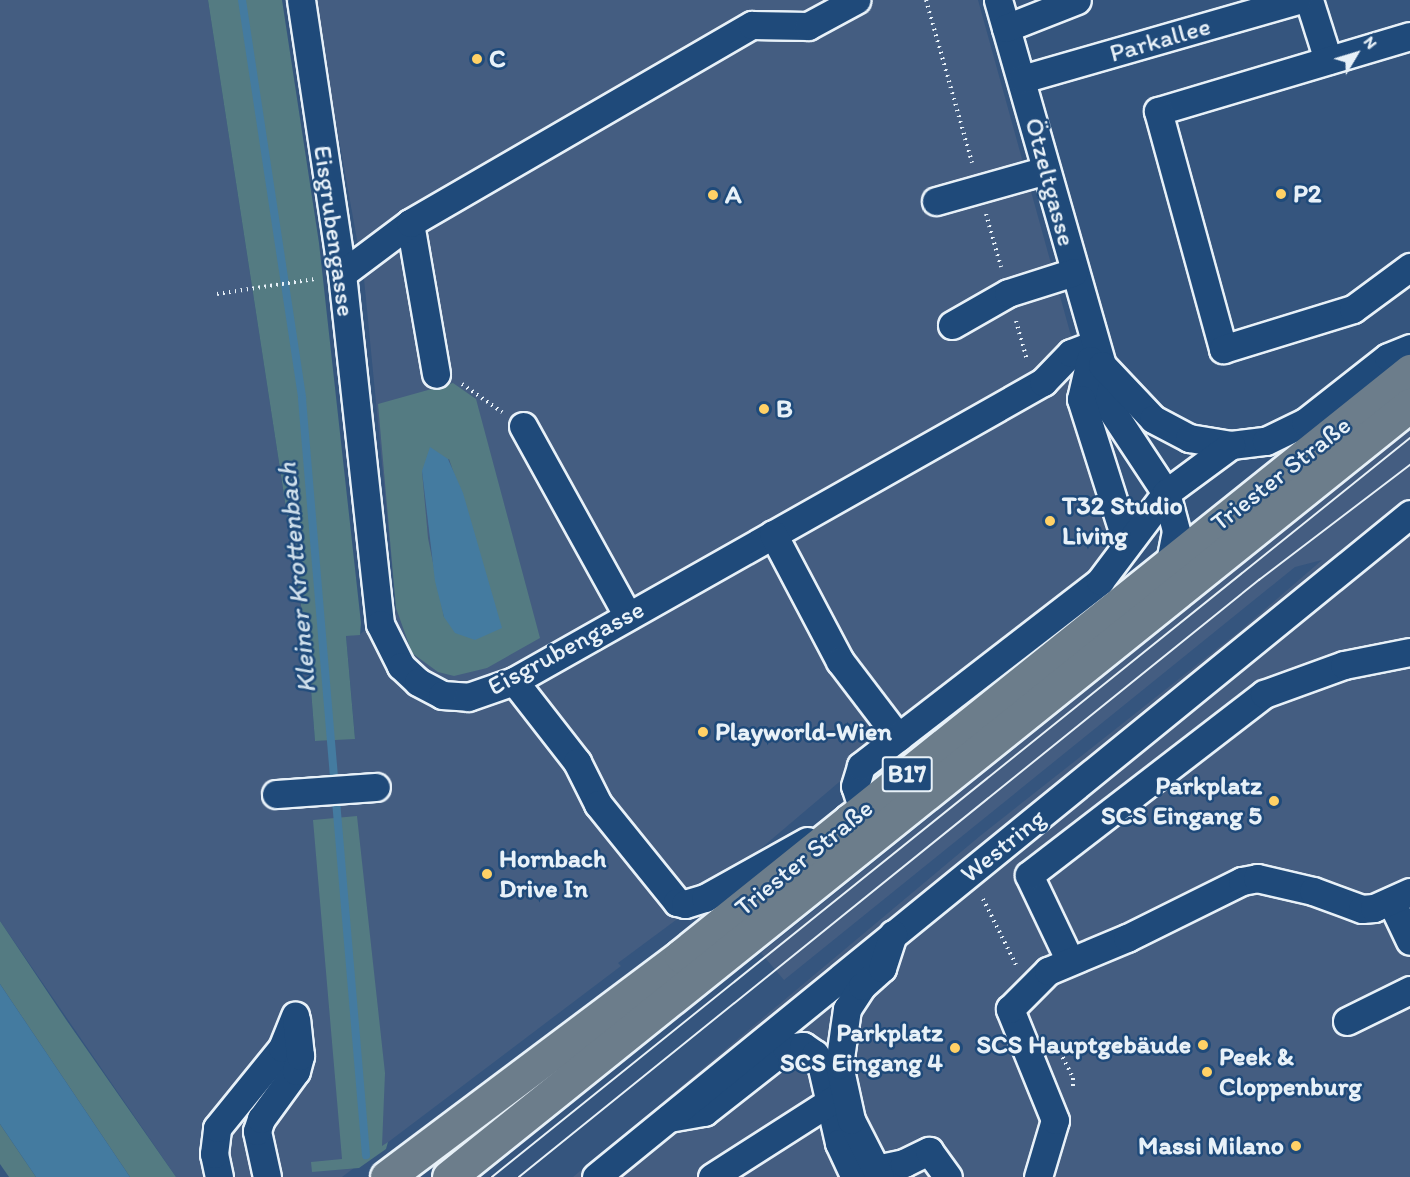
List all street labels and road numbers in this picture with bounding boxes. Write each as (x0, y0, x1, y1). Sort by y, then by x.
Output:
street label: Parkallee (1106, 11, 1214, 69)
street label: Ötzeltgasse (1018, 114, 1082, 250)
street label: Eisgrubengasse (307, 143, 361, 319)
street label: Triester Straße (1205, 410, 1357, 538)
street label: Eisgrubengasse (482, 594, 650, 702)
road number: B17 (882, 753, 932, 795)
street label: Triester Straße (729, 793, 879, 923)
street label: Westring (954, 802, 1052, 890)

